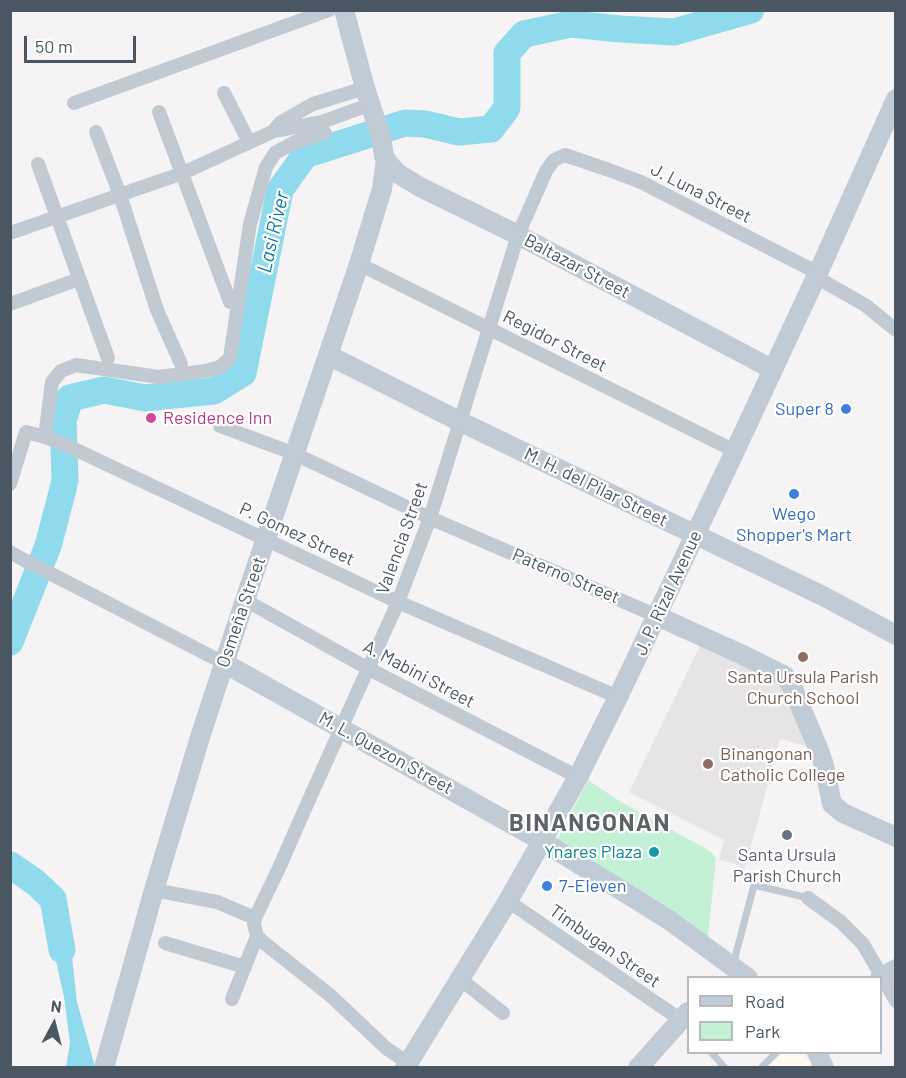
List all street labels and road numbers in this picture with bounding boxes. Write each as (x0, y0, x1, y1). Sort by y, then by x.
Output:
street label: J. Luna Street (647, 158, 755, 228)
street label: Baltazar Street (520, 229, 634, 303)
street label: Regidor Street (499, 306, 611, 376)
street label: M. H. del Pilar Street (521, 443, 671, 531)
street label: Valencia Street (372, 479, 432, 597)
street label: P. Gomez Street (236, 498, 358, 570)
street label: J. P. Rizal Avenue (630, 527, 706, 659)
street label: Paterno Street (509, 544, 623, 608)
street label: Osmeña Street (212, 554, 270, 670)
street label: A. Mabini Street (360, 636, 478, 712)
street label: M. L. Quezon Street (315, 707, 457, 799)
street label: Timbugan Street (545, 900, 665, 992)

